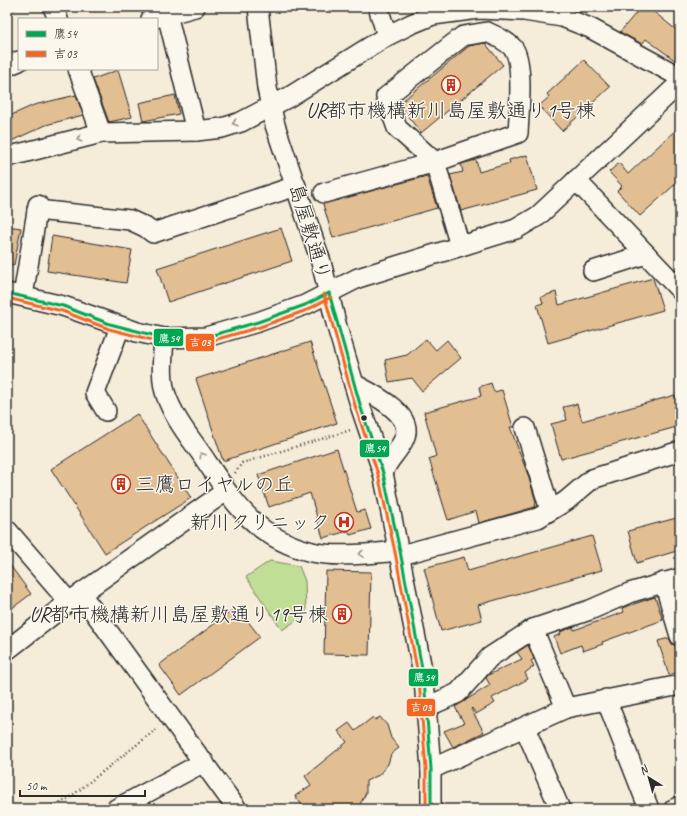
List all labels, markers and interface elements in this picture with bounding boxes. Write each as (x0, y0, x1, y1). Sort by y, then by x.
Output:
legend (18, 18, 158, 70)
text: 鷹54 (54, 26, 78, 42)
text: 吉03 (54, 46, 78, 62)
building icon: UR都市機構新川島屋敷通り1号棟 (440, 74, 462, 96)
place label: UR都市機構新川島屋敷通り1号棟 (306, 98, 596, 123)
one-way arrow (232, 118, 239, 127)
one-way arrow (76, 134, 82, 142)
street label: 島屋敷通り (283, 181, 337, 283)
line badge: 鷹54 (153, 328, 184, 347)
text: 鷹54 (159, 331, 181, 345)
line badge: 吉03 (185, 333, 215, 352)
text: 吉03 (190, 335, 211, 349)
unlabelled marker (359, 413, 369, 423)
line badge: 鷹54 (359, 439, 390, 458)
text: 鷹54 (365, 441, 387, 455)
one-way arrow (200, 453, 207, 460)
place label: 三鷹ロイヤルの丘 (135, 472, 295, 497)
building icon: 三鷹ロイヤルの丘 (110, 473, 132, 495)
place label: 新川クリニック (190, 510, 330, 535)
hospital icon: 新川クリニック (333, 511, 355, 533)
one-way arrow (358, 549, 364, 558)
place label: UR都市機構新川島屋敷通り19号棟 (29, 602, 328, 627)
building icon: UR都市機構新川島屋敷通り19号棟 (331, 603, 353, 625)
line badge: 鷹54 (408, 668, 439, 687)
text: 鷹54 (414, 670, 436, 684)
line badge: 吉03 (406, 698, 436, 717)
text: 吉03 (411, 700, 432, 714)
north arrow (629, 758, 669, 798)
text: N (636, 761, 652, 778)
scale bar (20, 772, 145, 798)
text: 50 m (26, 778, 48, 794)

